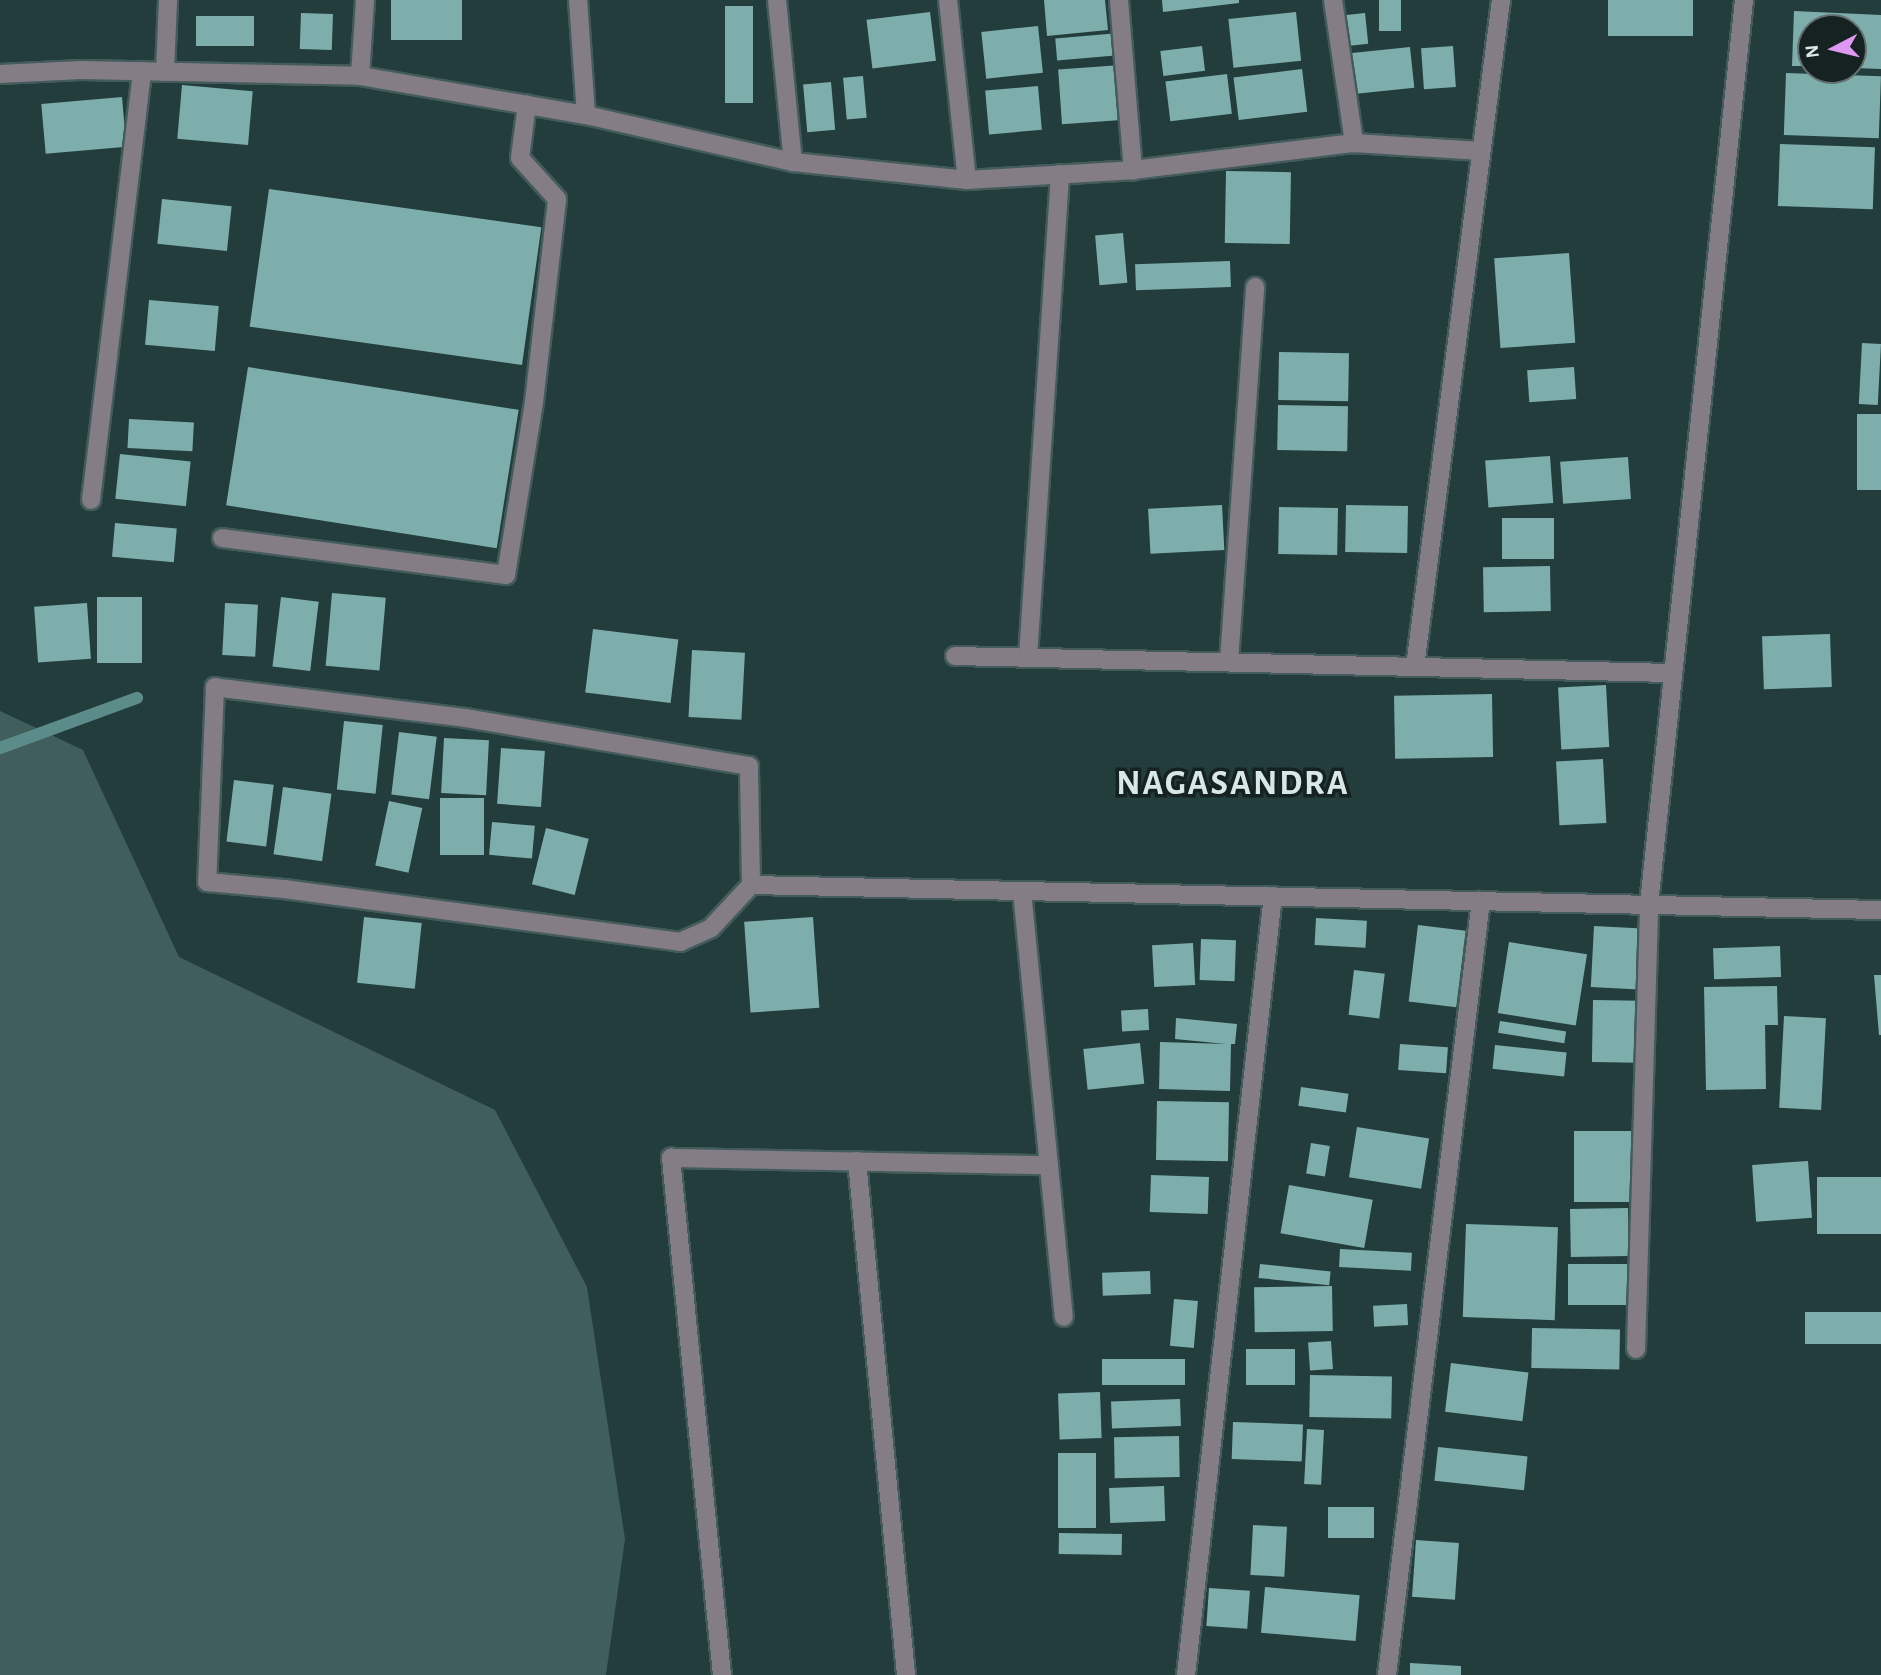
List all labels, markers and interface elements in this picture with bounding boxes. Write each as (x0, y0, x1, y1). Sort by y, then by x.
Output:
north arrow (1797, 14, 1867, 84)
text: N (1802, 44, 1823, 59)
district label: NAGASANDRA (1118, 763, 1348, 805)

